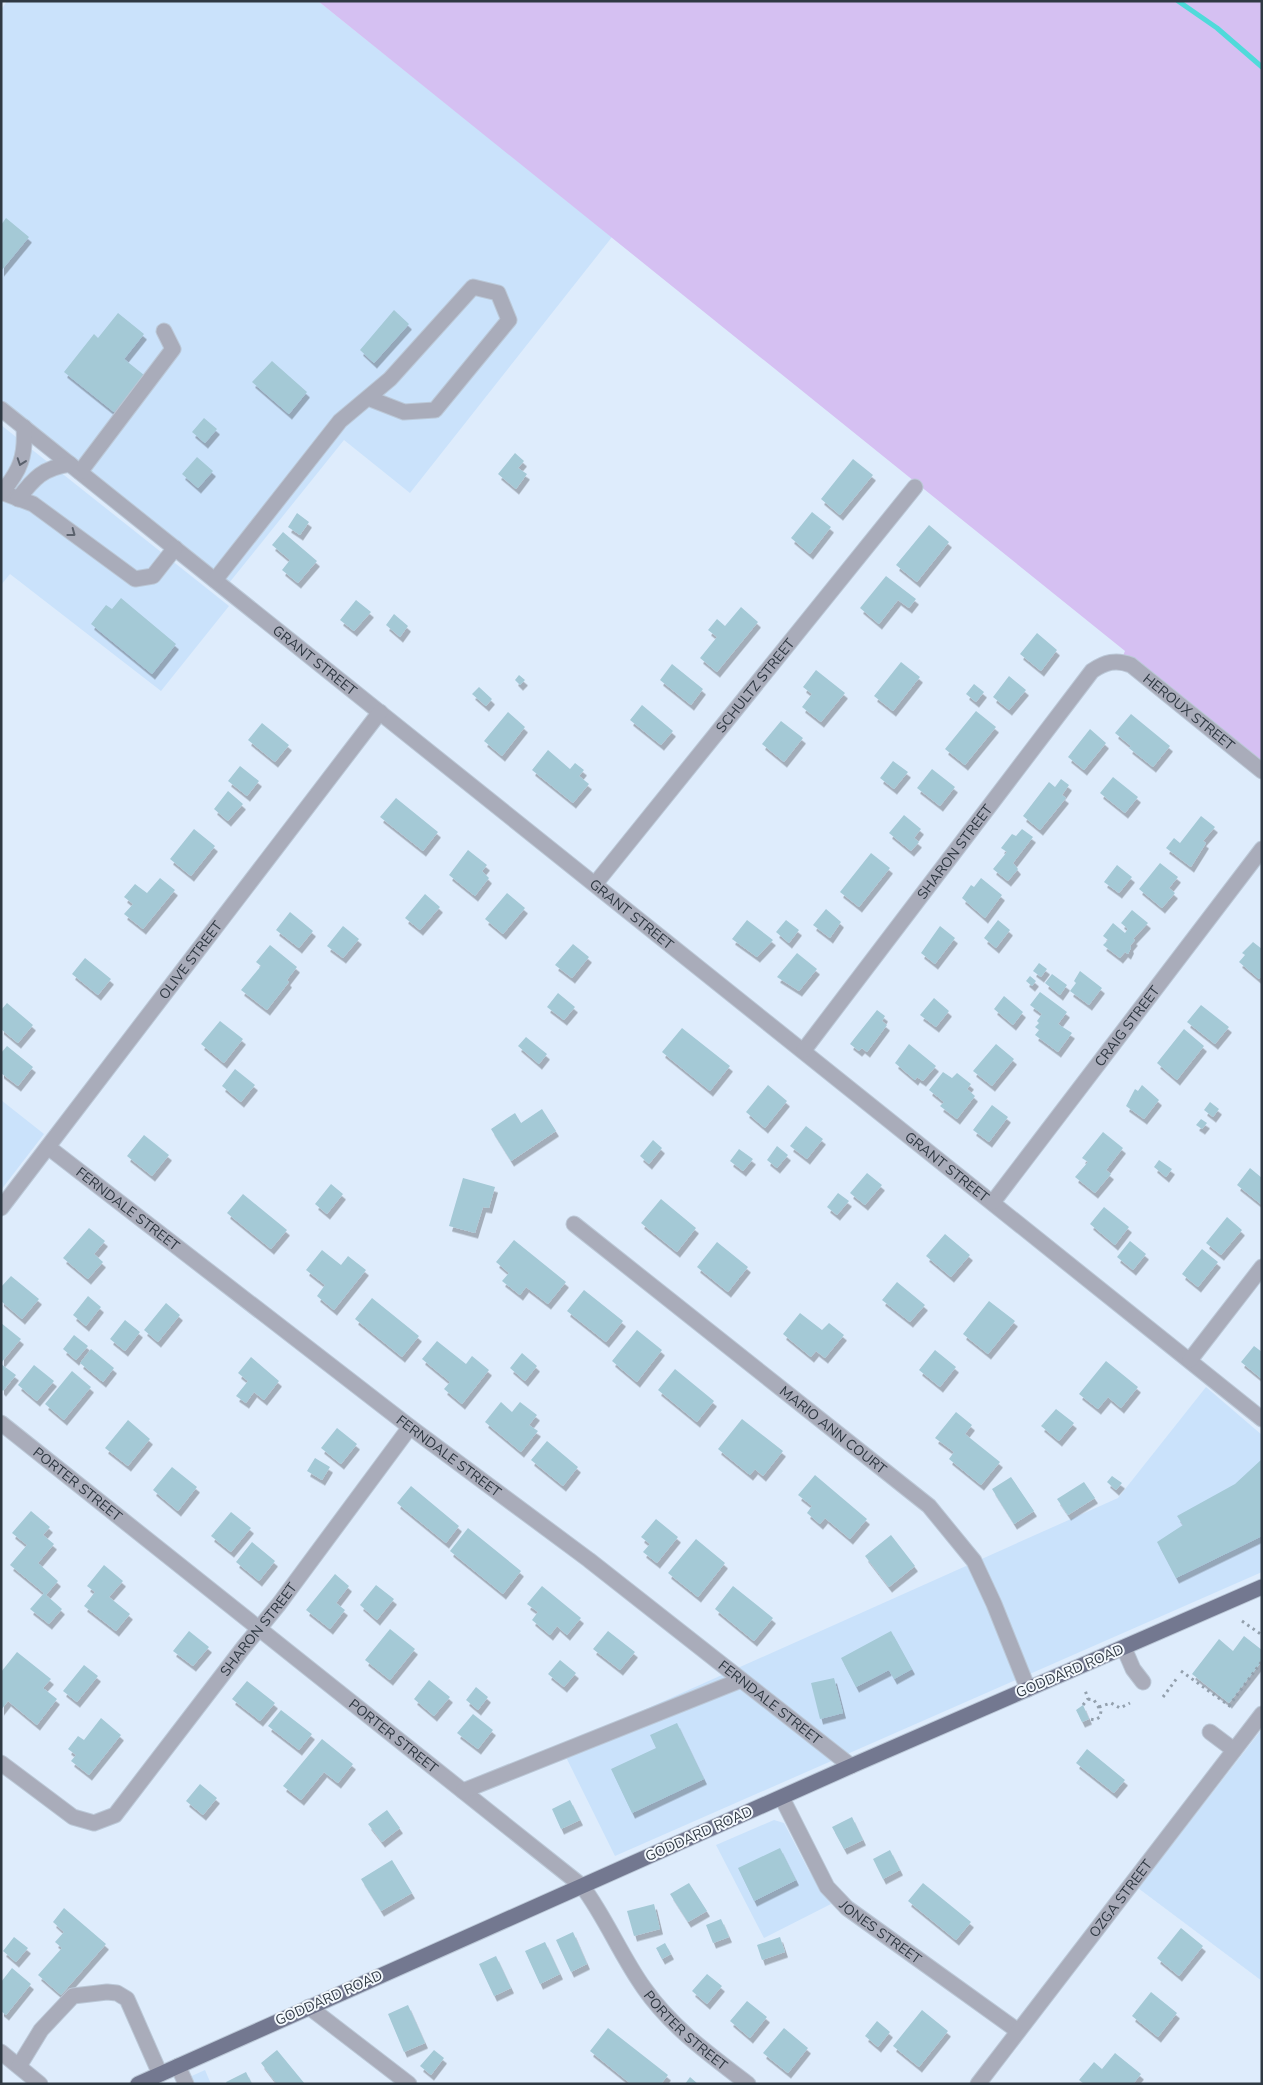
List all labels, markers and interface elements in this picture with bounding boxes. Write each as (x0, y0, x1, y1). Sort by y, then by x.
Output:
one-way arrow (16, 457, 26, 466)
one-way arrow (66, 527, 76, 536)
street label: GRANT STREET (269, 621, 361, 700)
street label: SCHULTZ STREET (711, 634, 799, 737)
street label: HEROUX STREET (1139, 669, 1239, 755)
street label: SHARON STREET (912, 800, 997, 903)
street label: GRANT STREET (586, 875, 678, 954)
street label: OLIVE STREET (154, 916, 227, 1003)
street label: CRAIG STREET (1090, 981, 1164, 1071)
street label: GRANT STREET (901, 1127, 993, 1207)
street label: FERNDALE STREET (72, 1163, 184, 1255)
street label: MARIO ANN COURT (776, 1381, 891, 1479)
street label: FERNDALE STREET (393, 1410, 506, 1501)
street label: PORTER STREET (29, 1443, 127, 1526)
street label: SHARON STREET (215, 1578, 302, 1680)
street label: GODDARD ROAD (1013, 1640, 1127, 1702)
street label: FERNDALE STREET (715, 1656, 826, 1749)
street label: PORTER STREET (345, 1694, 443, 1778)
street label: GODDARD ROAD (642, 1802, 756, 1866)
street label: OZGA STREET (1085, 1855, 1157, 1941)
street label: JONES STREET (835, 1896, 926, 1968)
street label: GODDARD ROAD (272, 1966, 386, 2030)
street label: PORTER STREET (639, 1986, 732, 2075)

